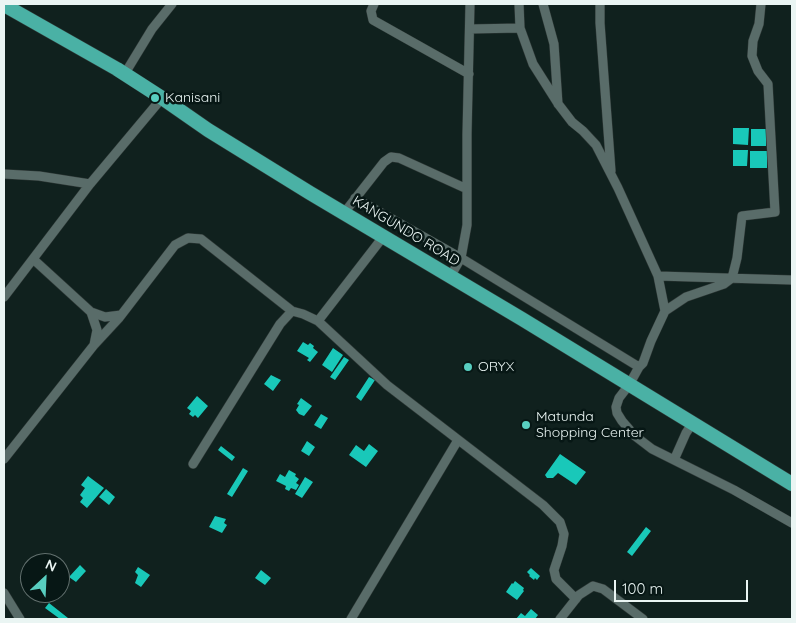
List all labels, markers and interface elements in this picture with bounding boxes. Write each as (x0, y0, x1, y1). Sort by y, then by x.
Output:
place label: Kanisani (165, 90, 220, 106)
marker: Kanisani (149, 92, 161, 104)
street label: KANGUNDO ROAD (349, 192, 463, 270)
place label: ORYX (478, 359, 514, 375)
marker: ORYX (462, 361, 474, 373)
place label: Matunda Shopping Center (536, 409, 644, 442)
marker: Matunda Shopping Center (520, 419, 532, 431)
north arrow (20, 553, 70, 603)
text: N (42, 555, 59, 576)
scale bar (616, 570, 750, 602)
text: 100 m (622, 579, 663, 598)

